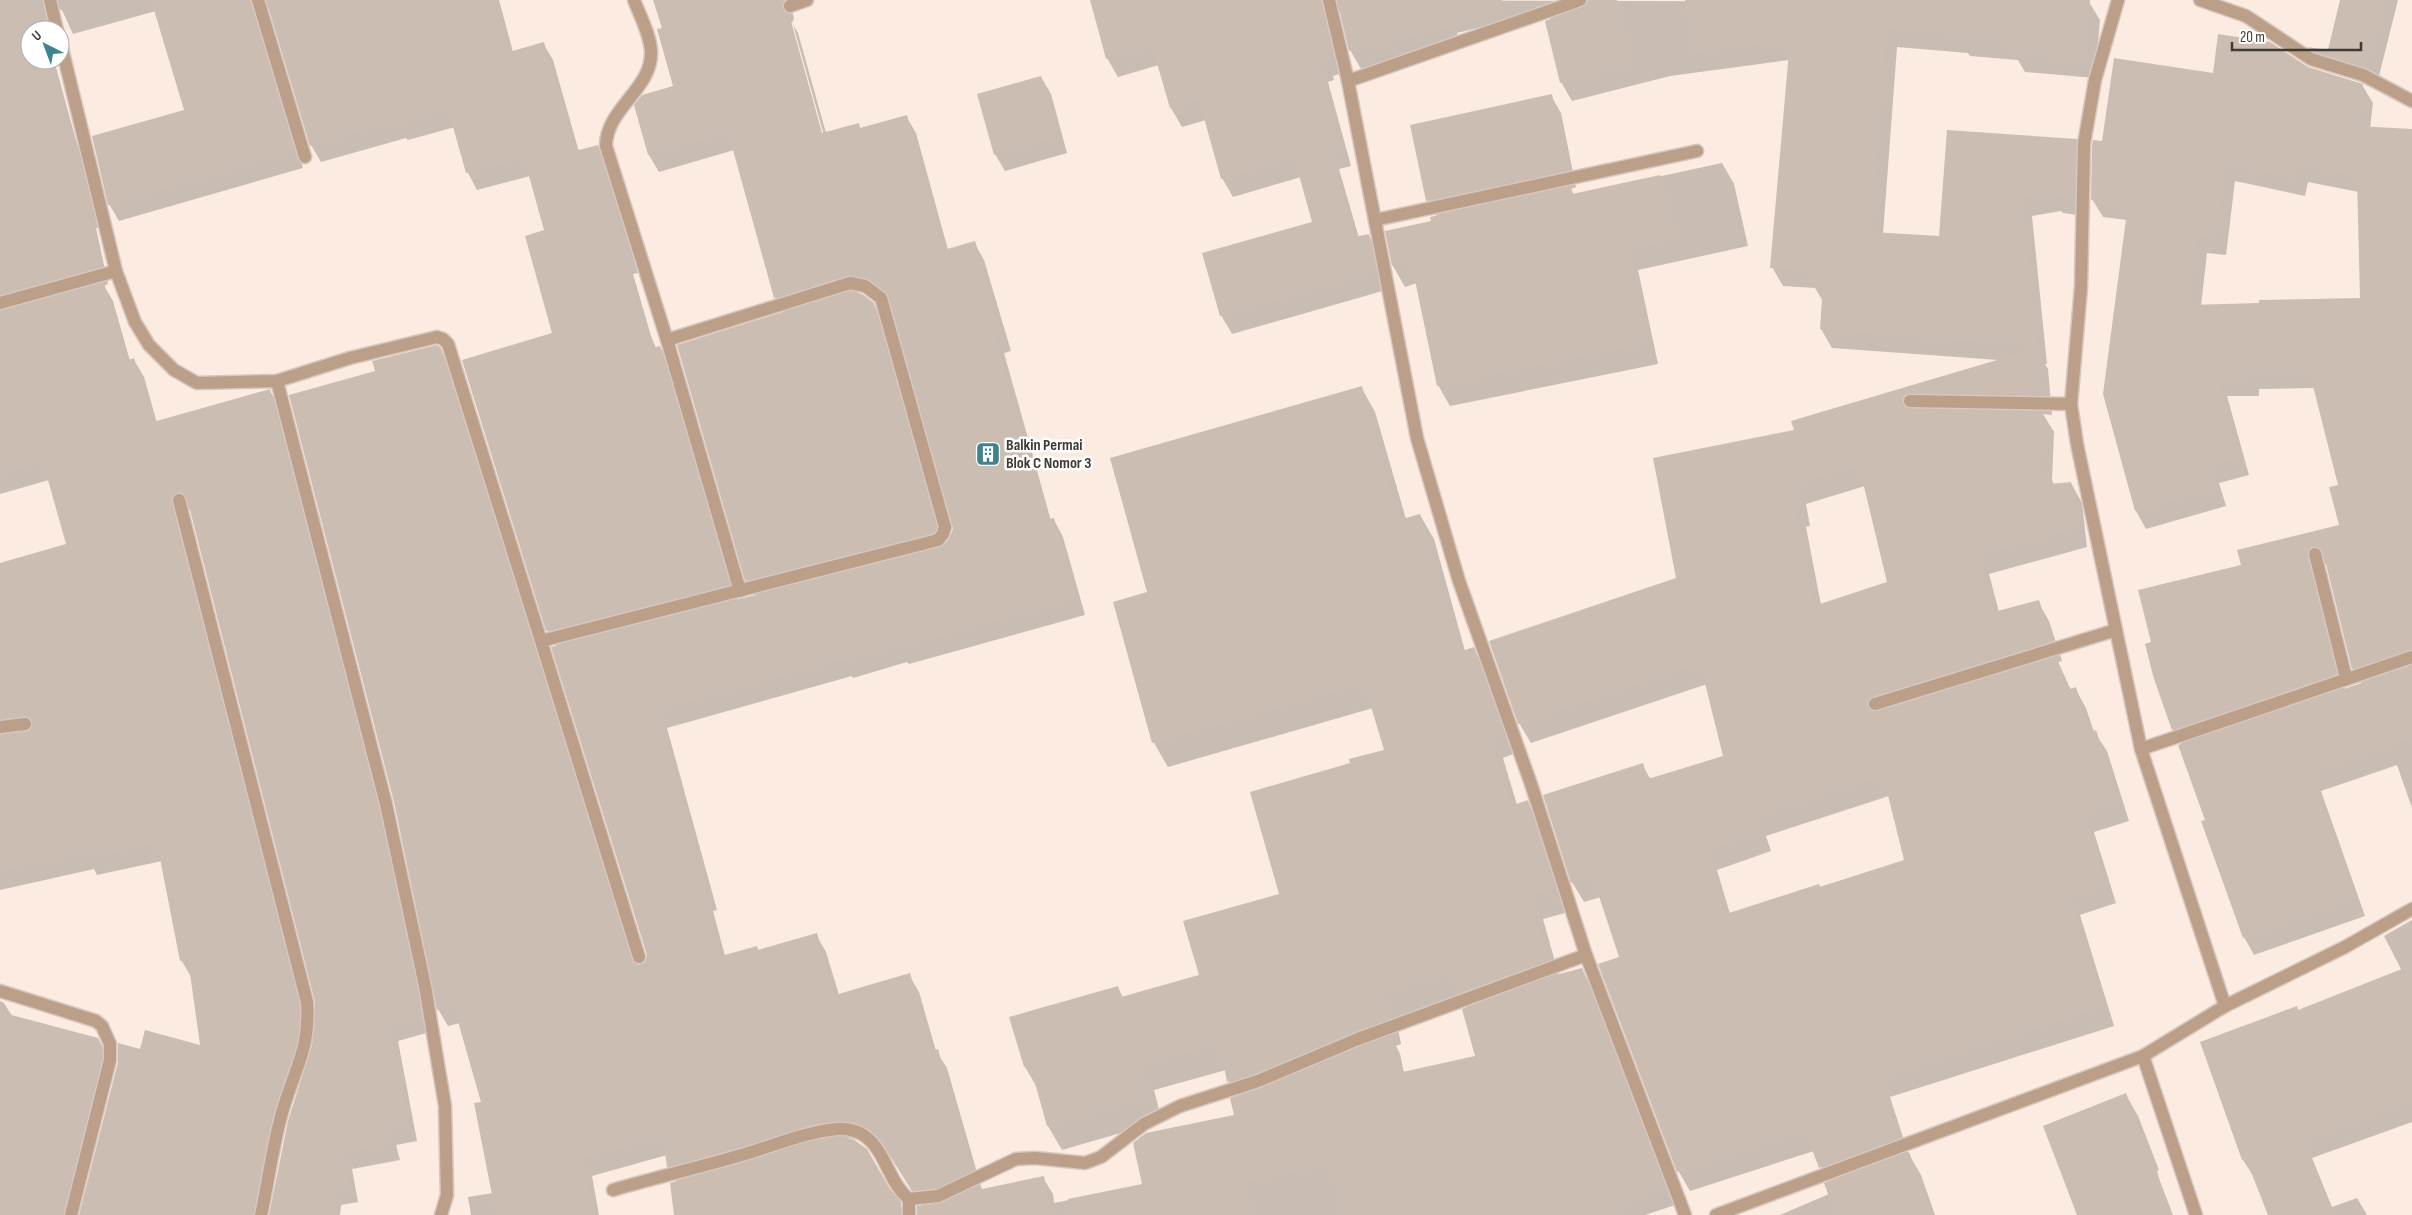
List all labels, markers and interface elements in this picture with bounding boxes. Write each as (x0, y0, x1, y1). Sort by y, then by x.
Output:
north arrow (20, 20, 70, 70)
scale bar (2232, 20, 2361, 52)
text: U (28, 27, 45, 44)
text: 20 m (2240, 28, 2265, 47)
place label: Balkin Permai Blok C Nomor 3 (1006, 436, 1091, 473)
building icon: Balkin Permai Blok C Nomor 3 (975, 441, 1001, 467)

